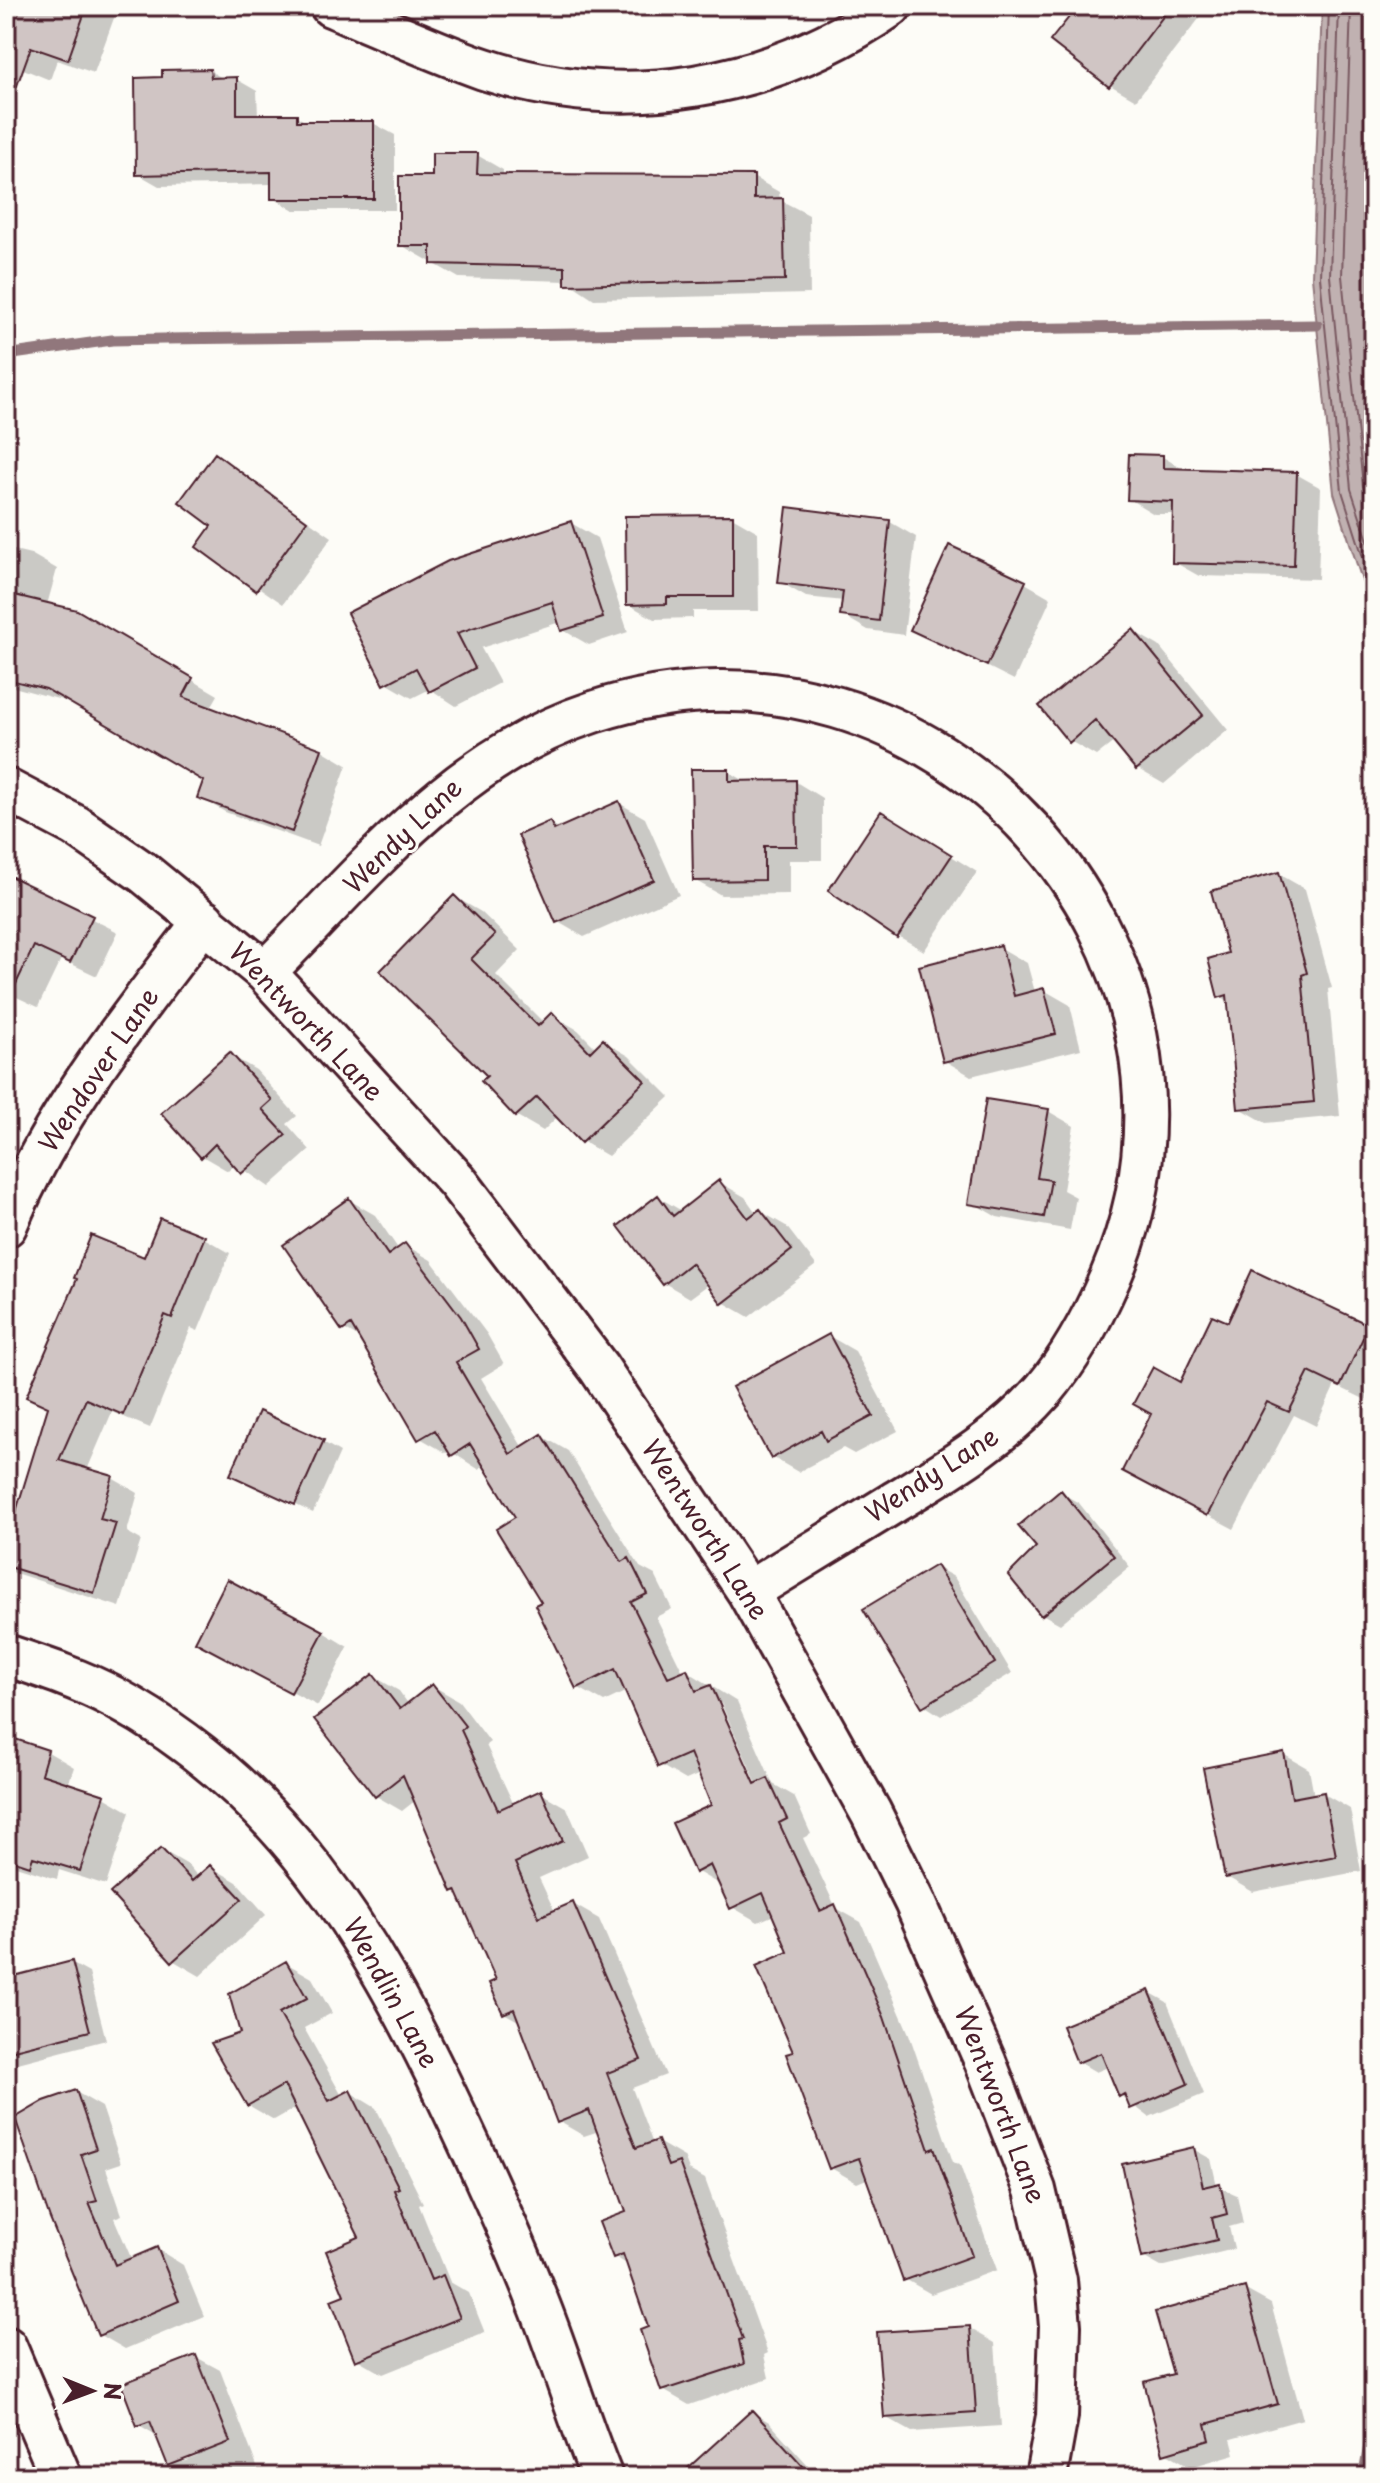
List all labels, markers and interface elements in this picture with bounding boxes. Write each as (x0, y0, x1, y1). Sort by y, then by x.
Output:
street label: Wendy Lane (334, 768, 470, 902)
street label: Wentworth Lane (221, 932, 393, 1109)
street label: Wendover Lane (28, 979, 167, 1159)
street label: Wendy Lane (857, 1416, 1006, 1532)
street label: Wentworth Lane (633, 1431, 779, 1627)
street label: Wendlin Lane (335, 1910, 450, 2075)
street label: Wentworth Lane (946, 2000, 1057, 2209)
north arrow (52, 2351, 132, 2431)
text: N (97, 2382, 130, 2400)

